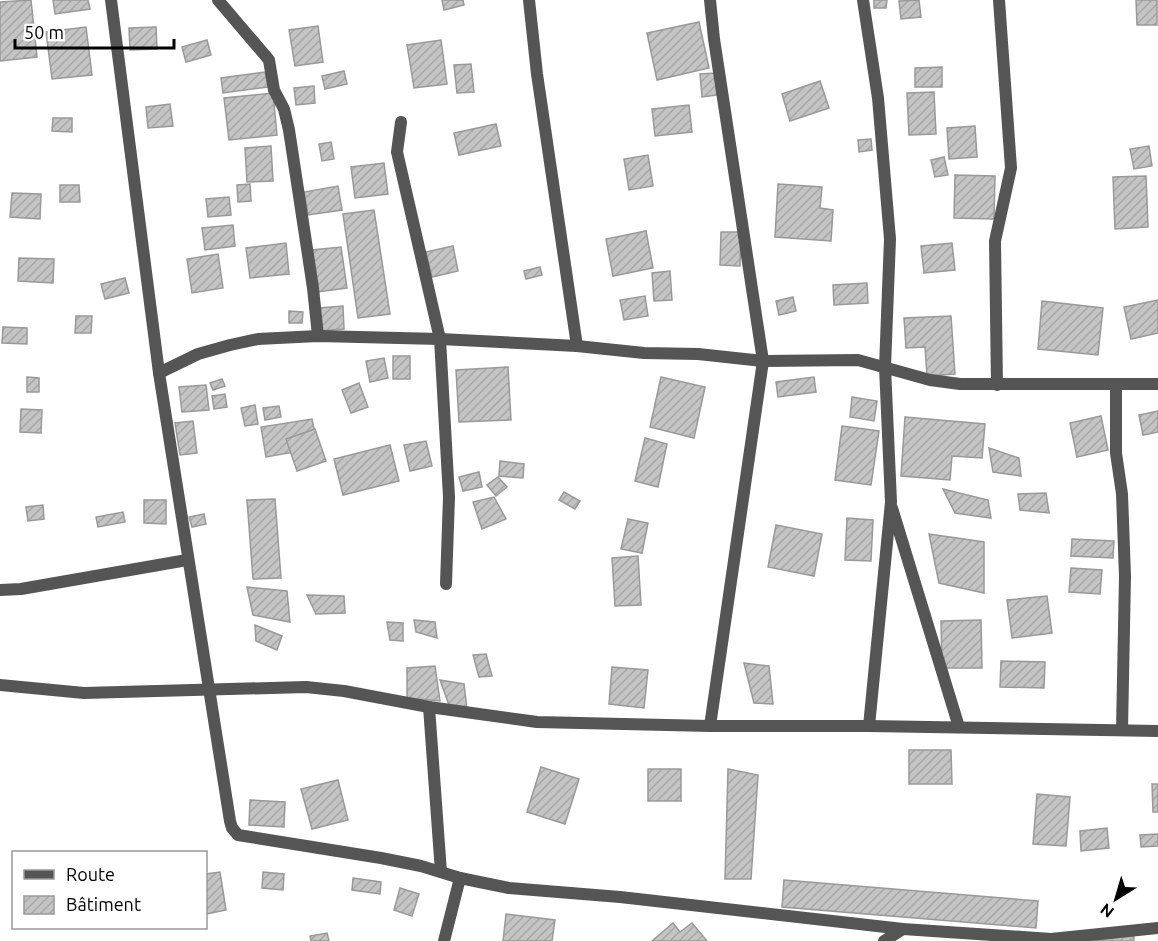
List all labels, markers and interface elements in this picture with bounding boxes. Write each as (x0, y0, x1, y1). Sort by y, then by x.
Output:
scale bar (15, 12, 174, 50)
text: 50 m (24, 22, 64, 42)
legend (12, 851, 207, 929)
text: Route (66, 864, 115, 884)
north arrow (1086, 869, 1146, 929)
text: Bâtiment (66, 894, 141, 914)
text: N (1097, 900, 1117, 922)

